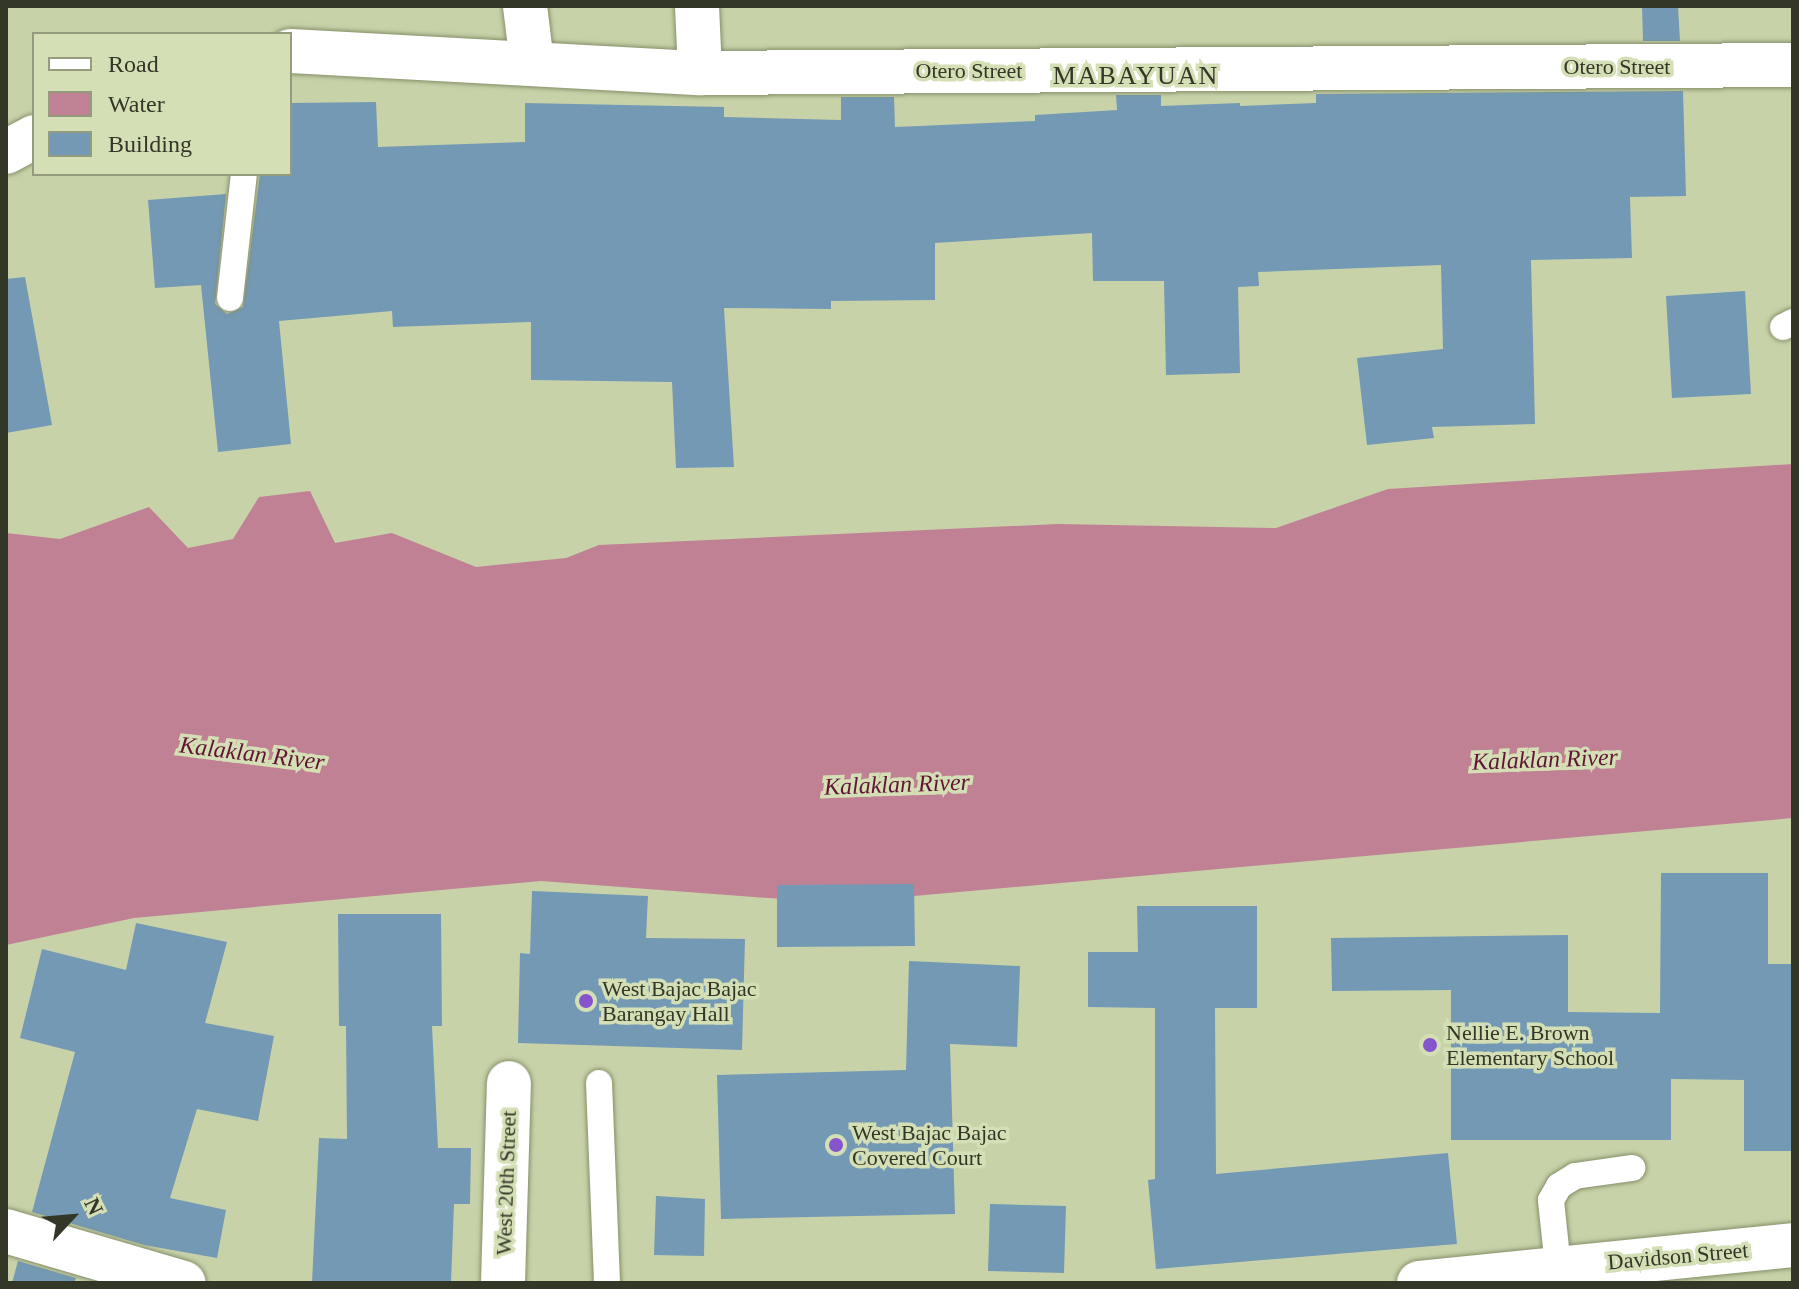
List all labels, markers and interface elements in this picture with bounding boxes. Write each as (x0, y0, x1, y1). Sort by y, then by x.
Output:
legend (32, 32, 292, 176)
text: Road (108, 51, 159, 77)
street label: Otero Street (1564, 54, 1670, 80)
street label: Otero Street (916, 58, 1022, 84)
district label: MABAYUAN (1053, 60, 1219, 92)
text: Water (108, 91, 165, 117)
text: Building (108, 131, 192, 157)
water label: Kalaklan River (178, 731, 326, 777)
water label: Kalaklan River (1472, 743, 1618, 777)
water label: Kalaklan River (824, 768, 970, 802)
place label: West Bajac Bajac Barangay Hall (602, 975, 757, 1026)
marker: West Bajac Bajac Barangay Hall (577, 992, 595, 1010)
place label: Nellie E. Brown Elementary School (1446, 1019, 1614, 1070)
marker: Nellie E. Brown Elementary School (1421, 1036, 1439, 1054)
street label: West 20th Street (490, 1110, 522, 1256)
place label: West Bajac Bajac Covered Court (852, 1119, 1007, 1170)
marker: West Bajac Bajac Covered Court (827, 1136, 845, 1154)
north arrow (32, 1177, 112, 1257)
text: N (79, 1194, 109, 1219)
street label: Davidson Street (1607, 1237, 1749, 1275)

